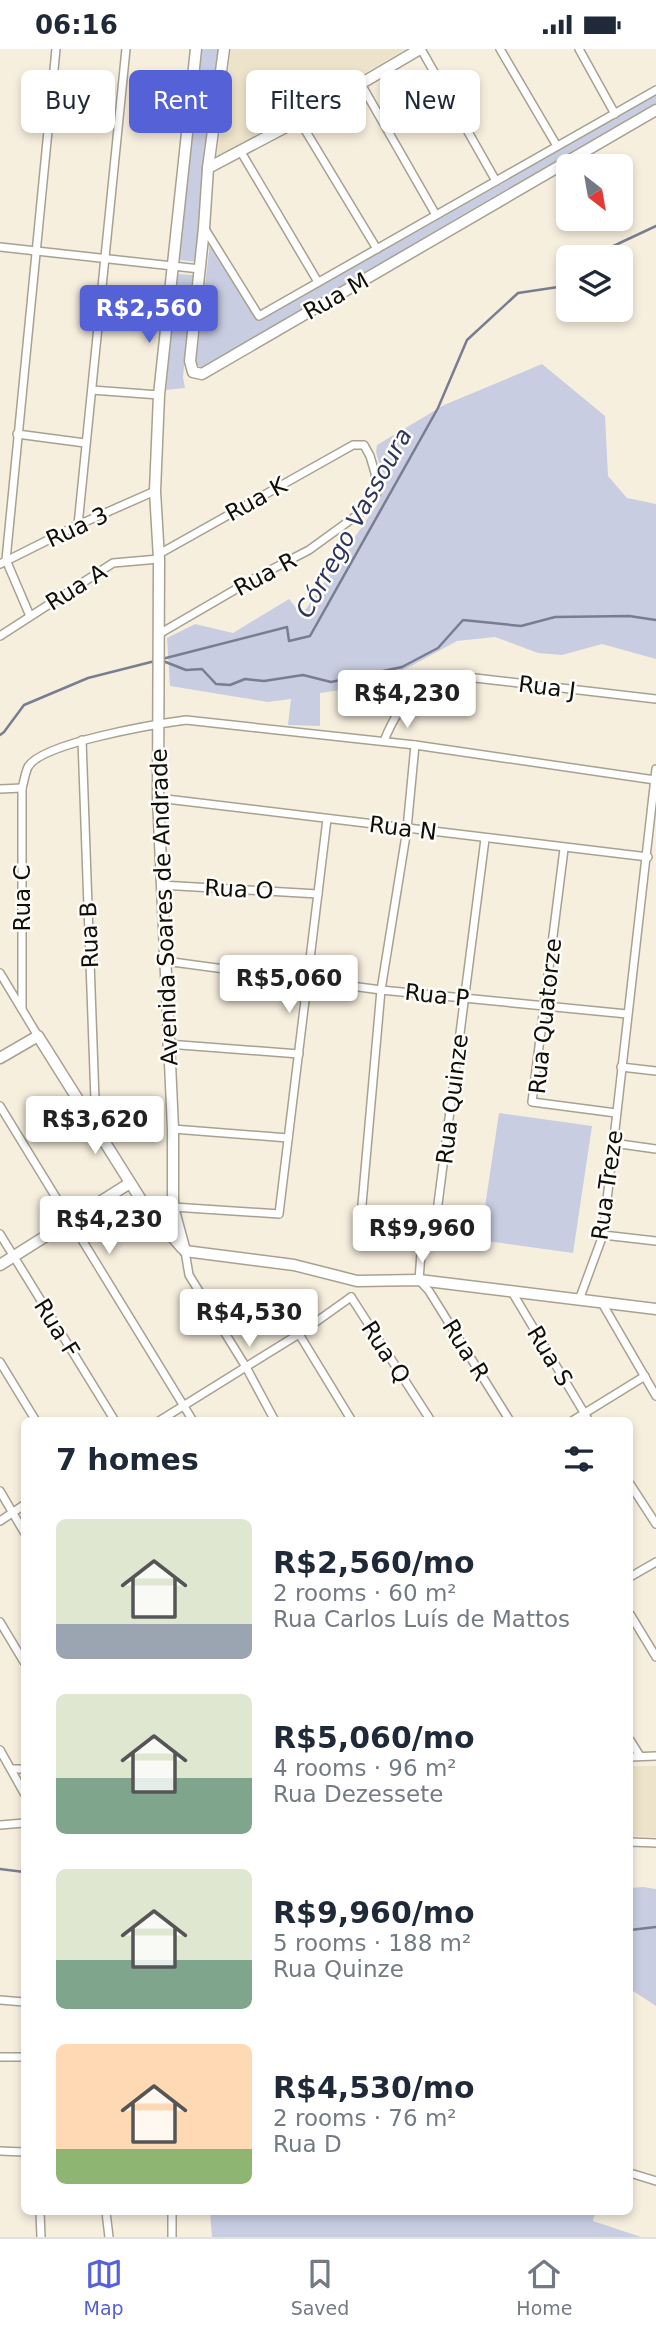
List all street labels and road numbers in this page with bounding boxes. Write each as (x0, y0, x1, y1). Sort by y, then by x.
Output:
street label: Rua M (299, 267, 373, 325)
street label: Rua K (221, 471, 292, 526)
street label: Rua 3 (42, 501, 112, 553)
street label: Rua R (229, 547, 301, 601)
street label: Rua A (41, 558, 111, 616)
street label: Rua J (517, 671, 577, 703)
street label: Avenida Soares de Andrade (145, 748, 183, 1066)
street label: Rua N (368, 811, 438, 845)
street label: Rua C (9, 865, 35, 932)
street label: Rua O (204, 874, 274, 904)
street label: Rua B (75, 901, 103, 969)
street label: Rua Quatorze (524, 937, 566, 1095)
street label: Rua P (403, 979, 471, 1011)
street label: Rua Quinze (431, 1032, 473, 1166)
street label: Rua Treze (586, 1128, 628, 1242)
street label: Rua F (29, 1294, 85, 1362)
street label: Rua R (437, 1315, 495, 1385)
street label: Rua Q (356, 1316, 416, 1388)
street label: Rua S (522, 1321, 578, 1391)

